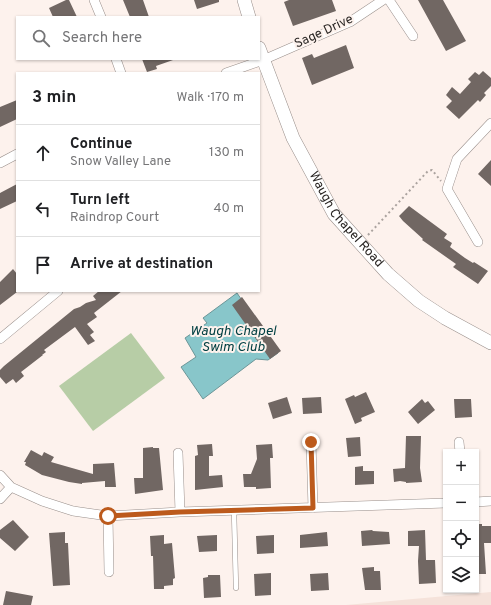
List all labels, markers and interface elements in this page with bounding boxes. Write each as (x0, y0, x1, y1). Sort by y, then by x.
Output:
street label: Sage Drive (292, 11, 356, 53)
search box (16, 16, 260, 60)
icon: search (30, 27, 52, 49)
text: Search here (62, 29, 142, 48)
text: 3 min (32, 87, 76, 109)
text: Walk · 170 m (177, 90, 244, 106)
text: Continue (70, 135, 132, 154)
icon: ahead (32, 142, 54, 164)
text: 130 m (209, 145, 244, 161)
text: Snow Valley Lane (70, 154, 171, 170)
street label: Waugh Chapel Road (305, 169, 387, 271)
text: Turn left (70, 191, 130, 210)
icon: left (32, 198, 54, 220)
text: 40 m (214, 201, 244, 217)
text: Raindrop Court (70, 210, 159, 226)
icon: arrive (32, 254, 54, 276)
text: Arrive at destination (70, 255, 213, 274)
water label: Waugh Chapel Swim Club (190, 323, 278, 356)
route end (302, 433, 320, 451)
map controls (443, 449, 479, 593)
button: + (443, 449, 479, 485)
button: − (443, 485, 479, 521)
route start (99, 507, 117, 525)
button: locate (443, 521, 479, 557)
button: layers (443, 557, 479, 593)

